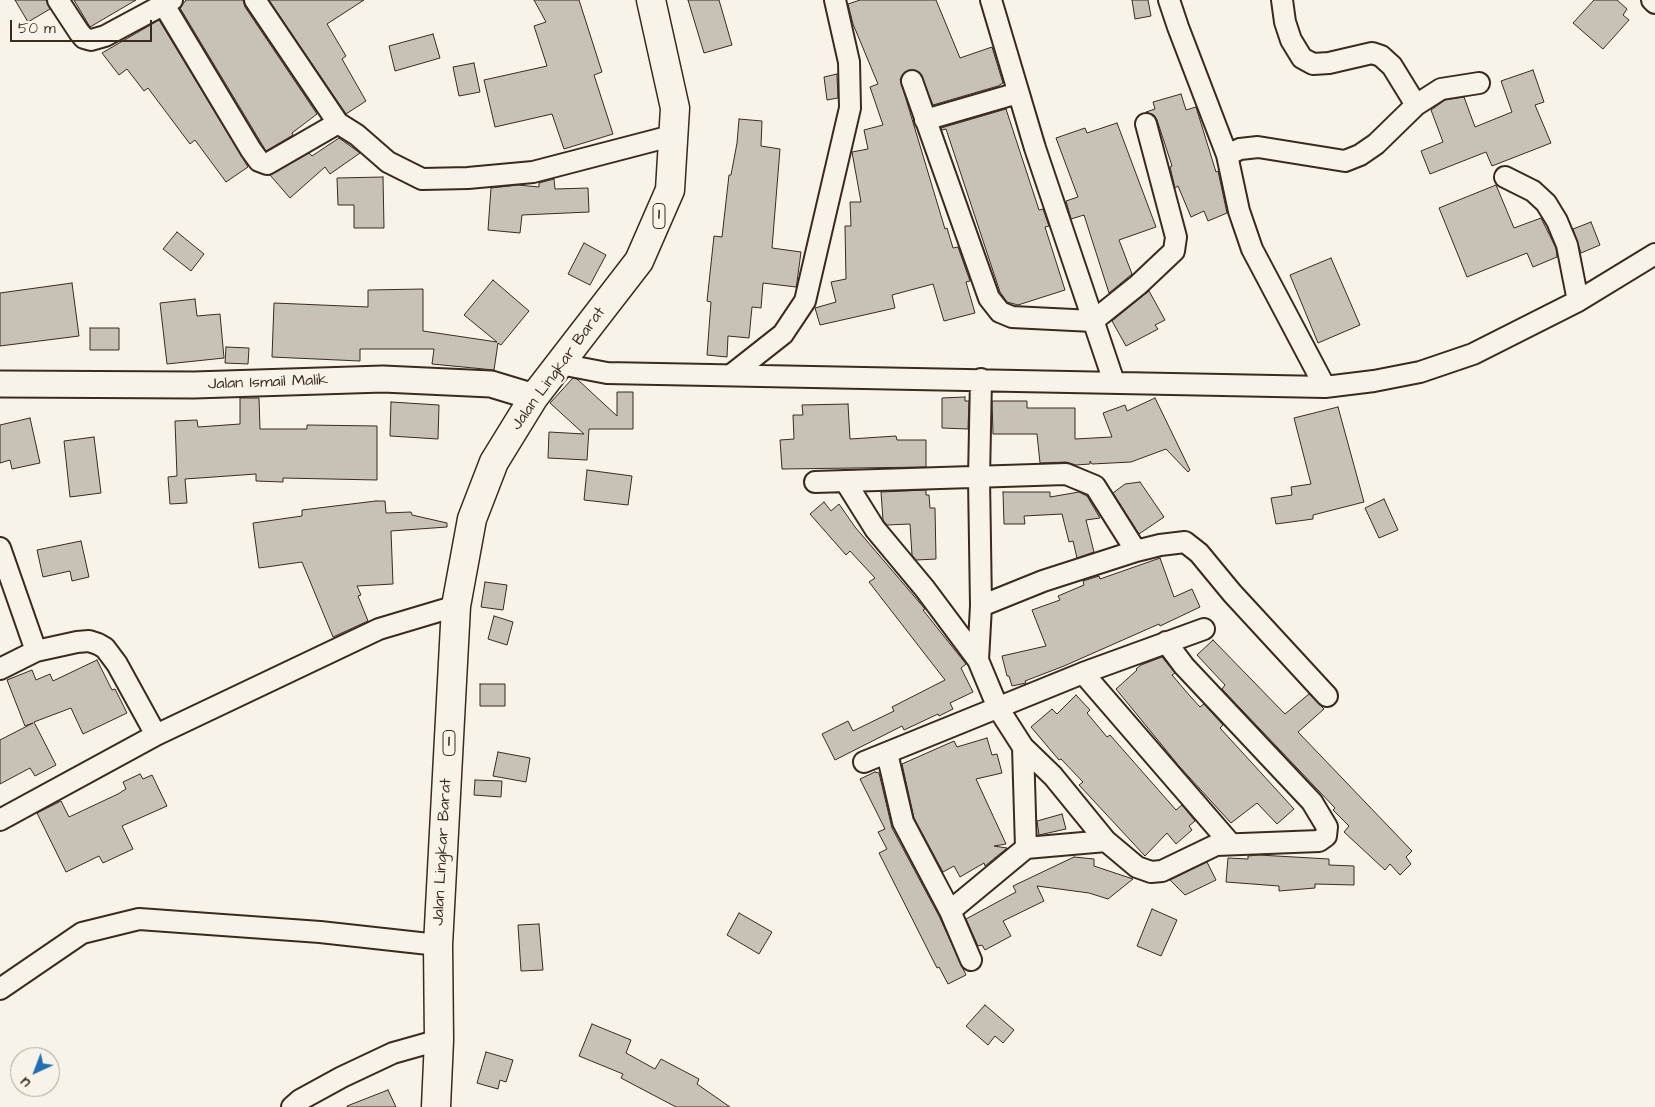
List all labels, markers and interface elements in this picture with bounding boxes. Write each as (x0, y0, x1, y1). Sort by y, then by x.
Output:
scale bar (12, 10, 155, 42)
text: 50 m (18, 18, 56, 39)
road number: 1 (653, 204, 665, 228)
street label: Jalan Lingkar Barat (508, 304, 610, 434)
street label: Jalan Ismail Malik (208, 371, 328, 395)
road number: 1 (443, 730, 455, 756)
street label: Jalan Lingkar Barat (430, 778, 456, 926)
north arrow (10, 1047, 60, 1097)
text: U (16, 1072, 35, 1092)

